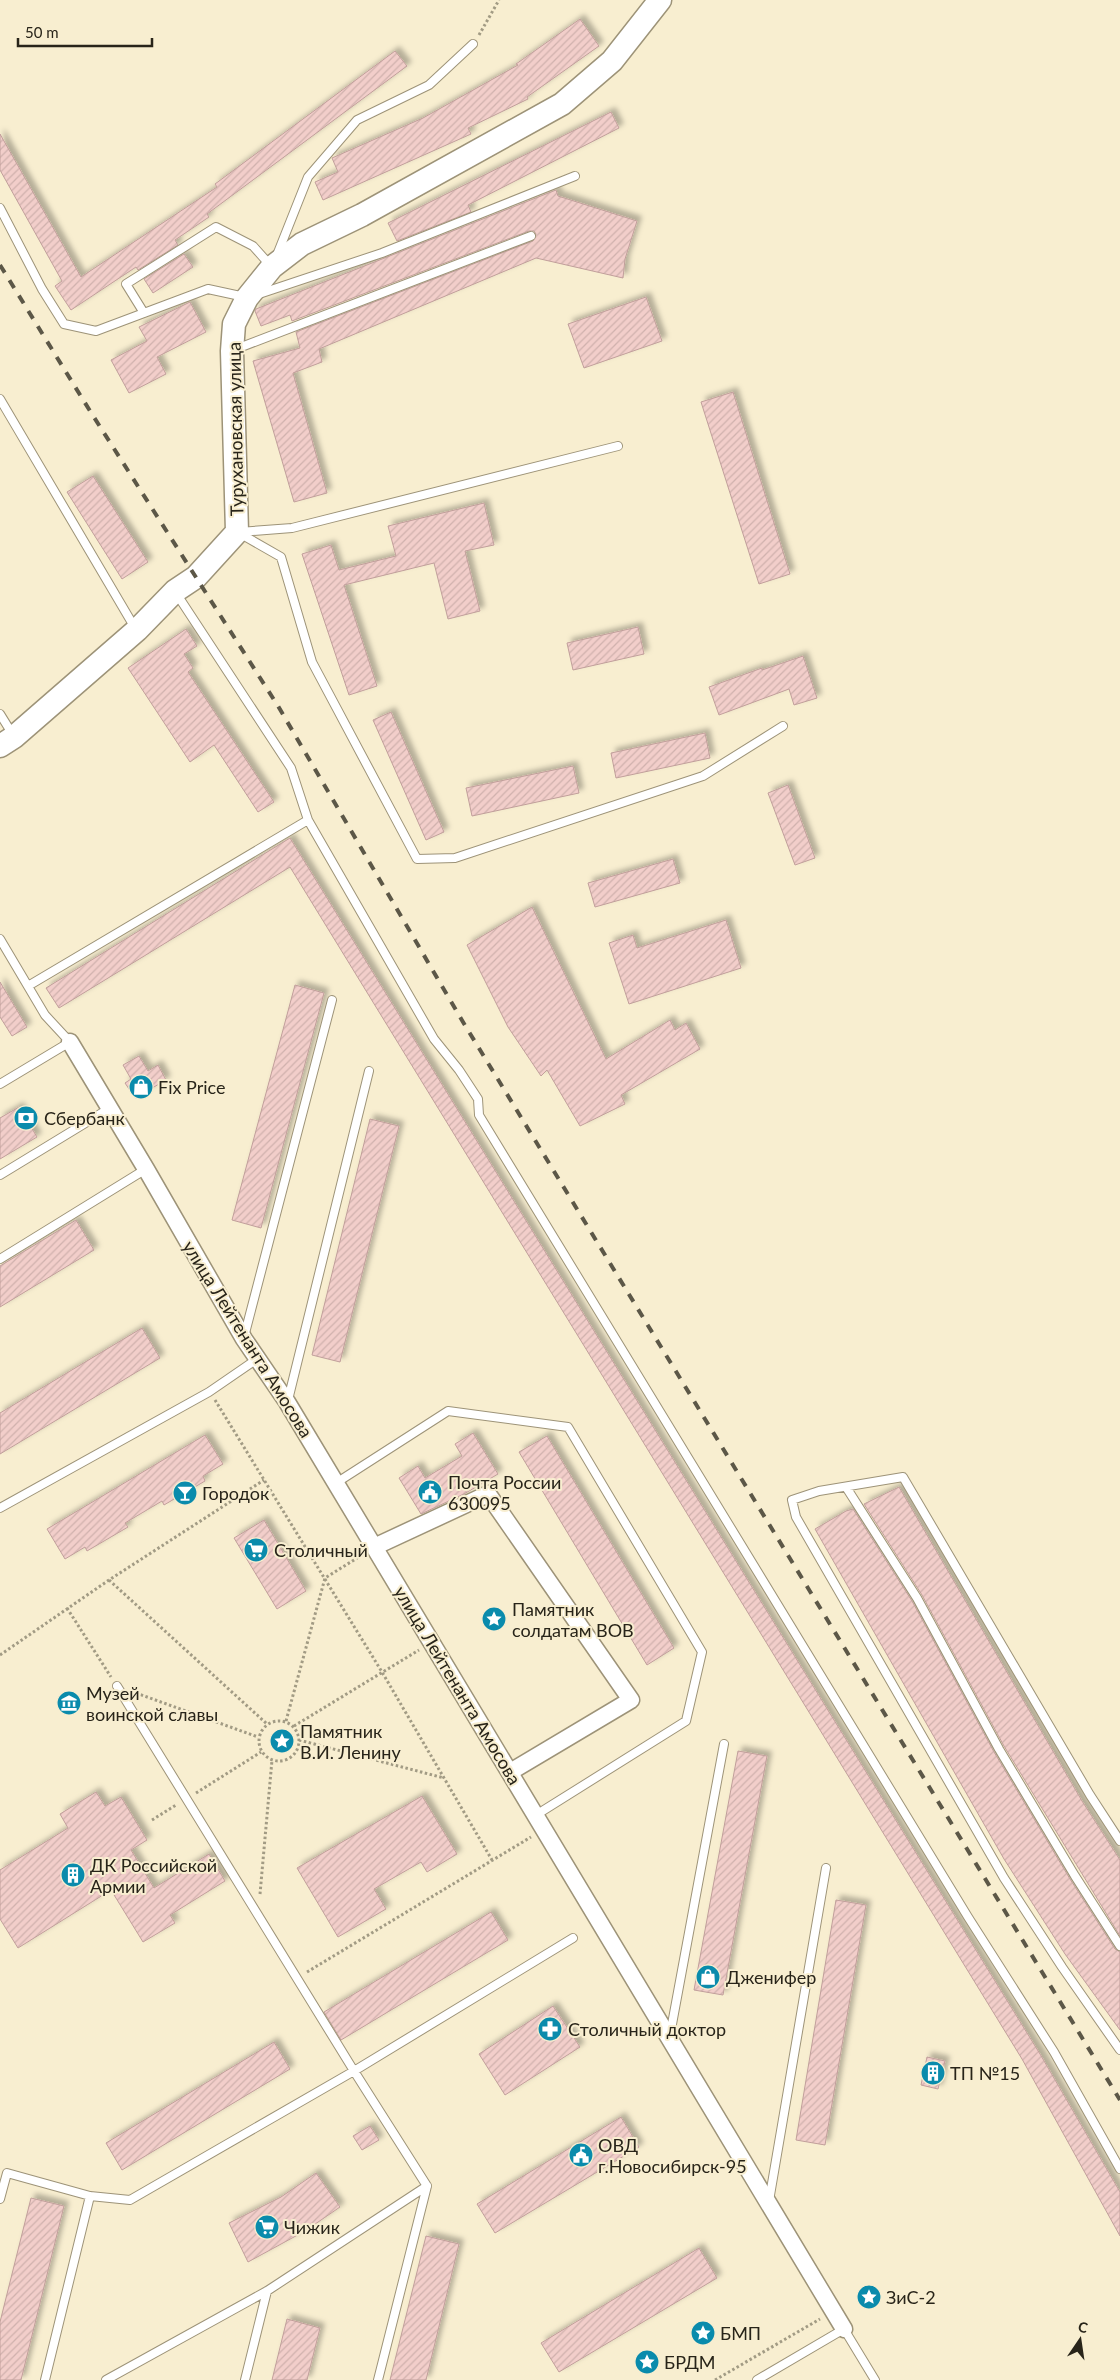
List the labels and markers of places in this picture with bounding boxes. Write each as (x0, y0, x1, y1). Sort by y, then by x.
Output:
shop icon: Fix Price (128, 1074, 154, 1100)
place label: Fix Price (158, 1076, 225, 1098)
bank icon: Сбербанк (13, 1105, 39, 1131)
place label: Сбербанк (44, 1107, 125, 1129)
place label: Почта России 630095 (448, 1471, 561, 1514)
public building icon: Почта России 630095 (417, 1479, 443, 1505)
bar icon: Городок (172, 1480, 198, 1506)
place label: Городок (202, 1482, 270, 1504)
supermarket icon: Столичный (243, 1537, 269, 1563)
place label: Столичный (274, 1539, 368, 1561)
place label: Памятник солдатам ВОВ (512, 1598, 634, 1641)
place icon: Памятник солдатам ВОВ (481, 1606, 507, 1632)
place label: Музей воинской славы (86, 1682, 218, 1725)
museum icon: Музей воинской славы (56, 1690, 82, 1716)
place label: Памятник В.И. Ленину (300, 1720, 401, 1763)
place icon: Памятник В.И. Ленину (269, 1728, 295, 1754)
place label: ДК Российской Армии (90, 1854, 217, 1897)
building icon: ДК Российской Армии (60, 1862, 86, 1888)
shop icon: Дженифер (695, 1964, 721, 1990)
place label: Дженифер (726, 1966, 816, 1988)
pharmacy icon: Столичный доктор (537, 2016, 563, 2042)
place label: Столичный доктор (568, 2018, 726, 2040)
building icon: ТП №15 (920, 2060, 946, 2086)
place label: ТП №15 (950, 2062, 1020, 2084)
place label: ОВД г.Новосибирск-95 (598, 2134, 747, 2177)
public building icon: ОВД г.Новосибирск-95 (568, 2142, 594, 2168)
supermarket icon: Чижик (254, 2214, 280, 2240)
place label: Чижик (284, 2216, 341, 2238)
place icon: ЗиС-2 (856, 2284, 882, 2310)
place label: ЗиС-2 (886, 2286, 936, 2308)
place icon: БМП (690, 2320, 716, 2346)
place label: БМП (720, 2322, 761, 2344)
place icon: БРДМ (634, 2349, 660, 2375)
place label: БРДМ (664, 2351, 716, 2373)

